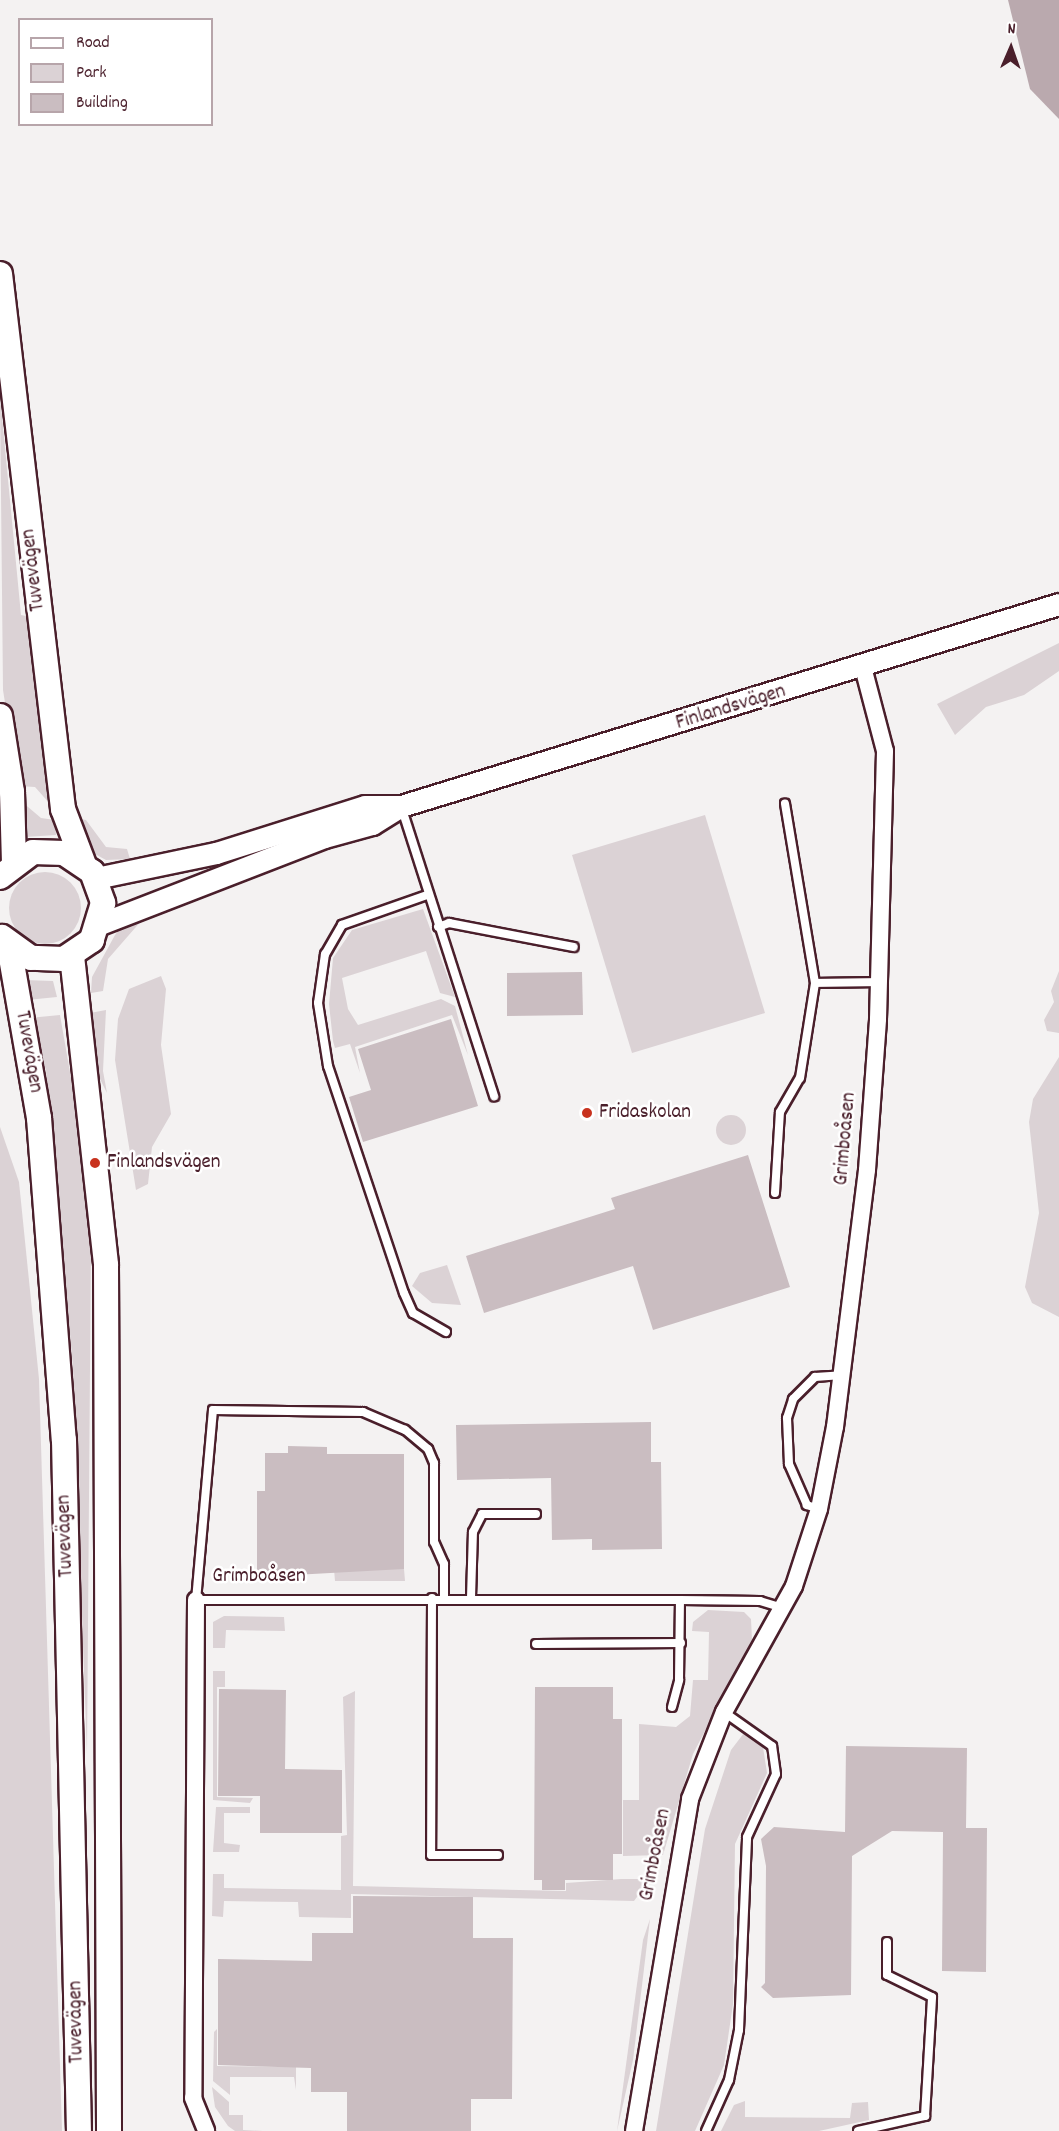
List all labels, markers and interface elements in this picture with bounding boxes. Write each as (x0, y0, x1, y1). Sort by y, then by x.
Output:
legend (18, 18, 213, 126)
north arrow (981, 18, 1041, 78)
text: N (1007, 18, 1016, 41)
text: Road (76, 31, 110, 56)
text: Park (76, 61, 107, 86)
text: Building (76, 91, 128, 116)
street label: Tuvevägen (16, 527, 52, 613)
street label: Finlandsvägen (673, 679, 789, 737)
street label: Tuvevägen (8, 1009, 48, 1095)
street label: Grimboåsen (829, 1091, 863, 1187)
place label: Fridaskolan (599, 1100, 691, 1126)
marker: Fridaskolan (580, 1106, 594, 1120)
place label: Finlandsvägen (107, 1150, 221, 1176)
marker: Finlandsvägen (88, 1156, 102, 1170)
street label: Tuvevägen (52, 1494, 80, 1578)
street label: Grimboåsen (212, 1564, 306, 1590)
street label: Grimboåsen (635, 1807, 677, 1903)
street label: Tuvevägen (64, 1980, 90, 2064)

